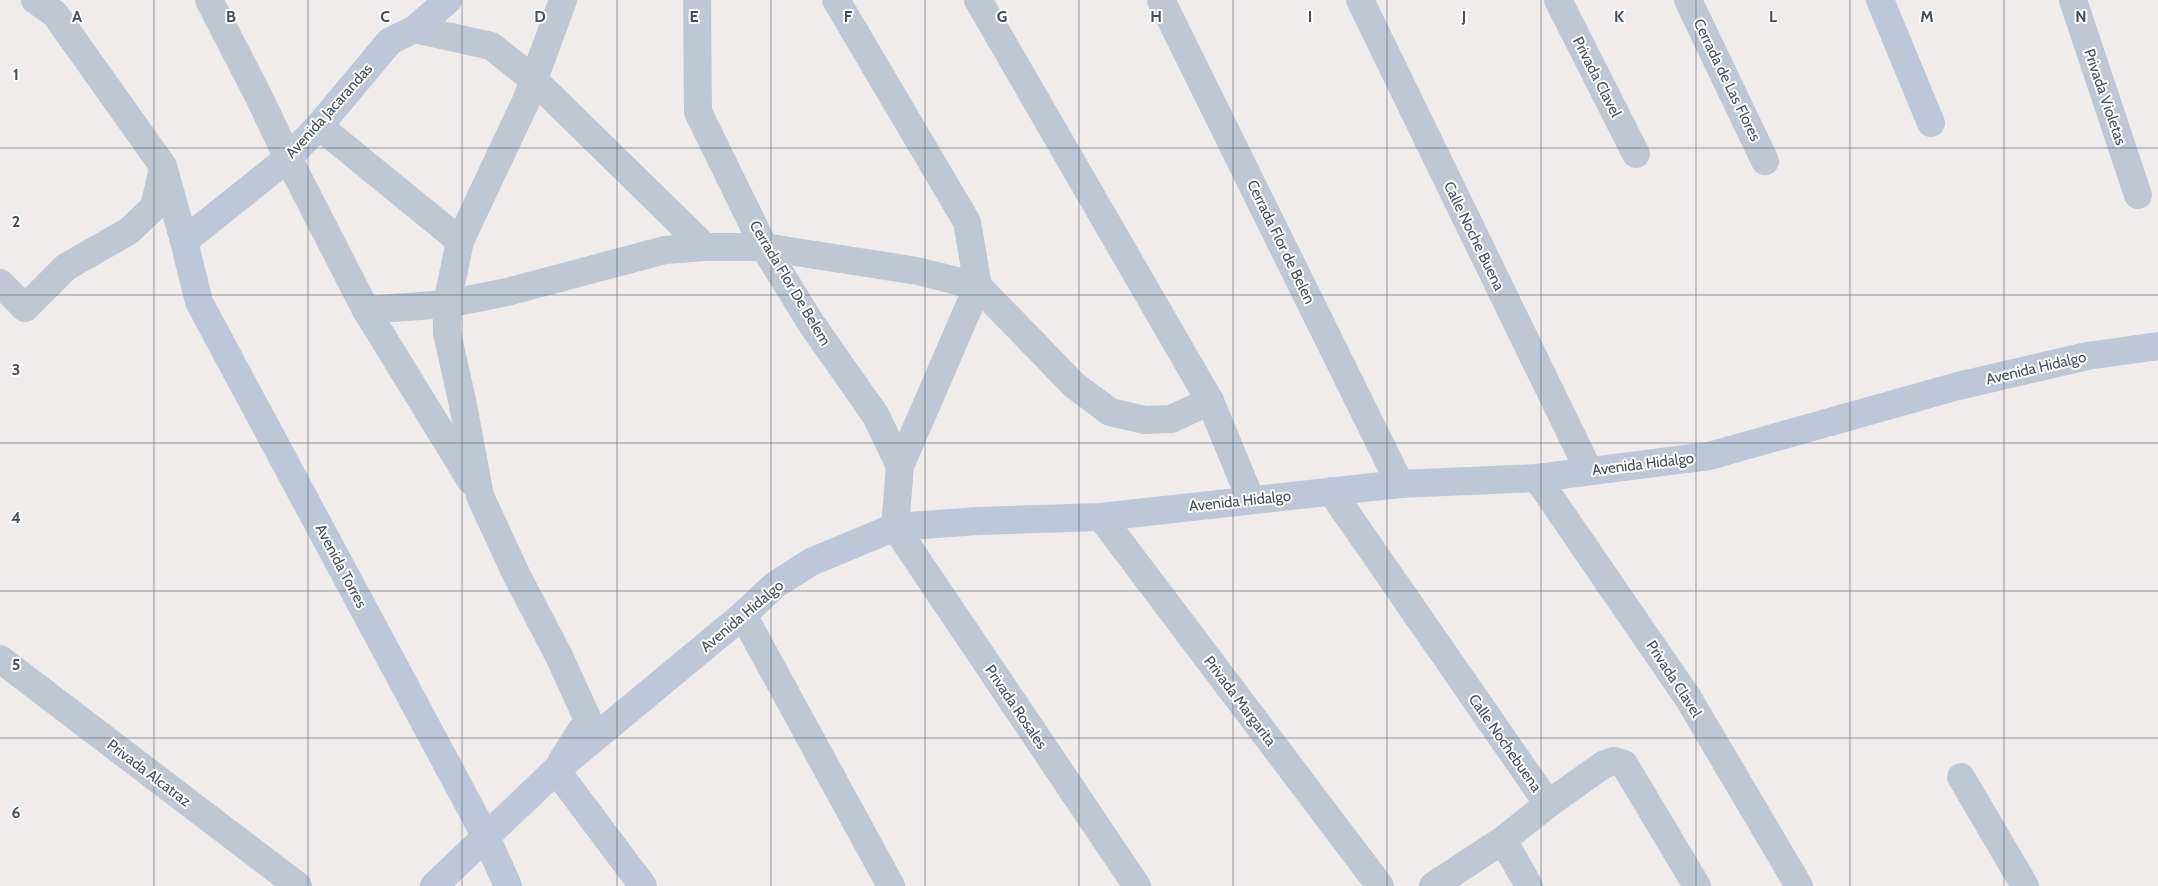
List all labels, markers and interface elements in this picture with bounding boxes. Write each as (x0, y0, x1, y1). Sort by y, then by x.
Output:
text: A (72, 7, 82, 26)
text: B (226, 7, 236, 26)
text: C (380, 7, 390, 26)
text: D (534, 7, 546, 26)
text: E (689, 7, 699, 26)
text: F (844, 7, 853, 26)
text: G (997, 7, 1007, 26)
text: H (1150, 7, 1162, 26)
text: I (1308, 7, 1312, 26)
text: J (1461, 7, 1466, 26)
text: K (1614, 7, 1624, 26)
text: L (1769, 7, 1777, 26)
text: M (1920, 7, 1934, 26)
text: N (2075, 7, 2087, 26)
street label: Cerrada de Las Flores (1690, 16, 1764, 144)
street label: Privada Clavel (1569, 34, 1625, 121)
street label: Privada Violetas (2080, 46, 2130, 148)
street label: Avenida Jacarandas (282, 60, 376, 162)
text: 1 (13, 65, 19, 84)
street label: Cerrada Flor de Belen (1243, 177, 1319, 307)
street label: Calle Noche Buena (1440, 179, 1509, 294)
text: 2 (12, 212, 20, 231)
street label: Cerrada Flor De Belem (746, 217, 834, 349)
street label: Avenida Hidalgo (1984, 348, 2088, 388)
text: 3 (12, 360, 20, 379)
street label: Avenida Hidalgo (1591, 449, 1695, 479)
street label: Avenida Hidalgo (1188, 487, 1292, 515)
text: 4 (11, 508, 21, 527)
street label: Avenida Torres (311, 521, 371, 611)
street label: Avenida Hidalgo (697, 576, 787, 656)
street label: Privada Clavel (1643, 637, 1706, 721)
street label: Privada Margarita (1200, 652, 1280, 750)
text: 5 (12, 655, 20, 674)
street label: Privada Rosales (981, 662, 1051, 752)
street label: Calle Nochebuena (1465, 691, 1546, 796)
street label: Privada Alcatraz (104, 736, 194, 810)
text: 6 (12, 803, 21, 822)

